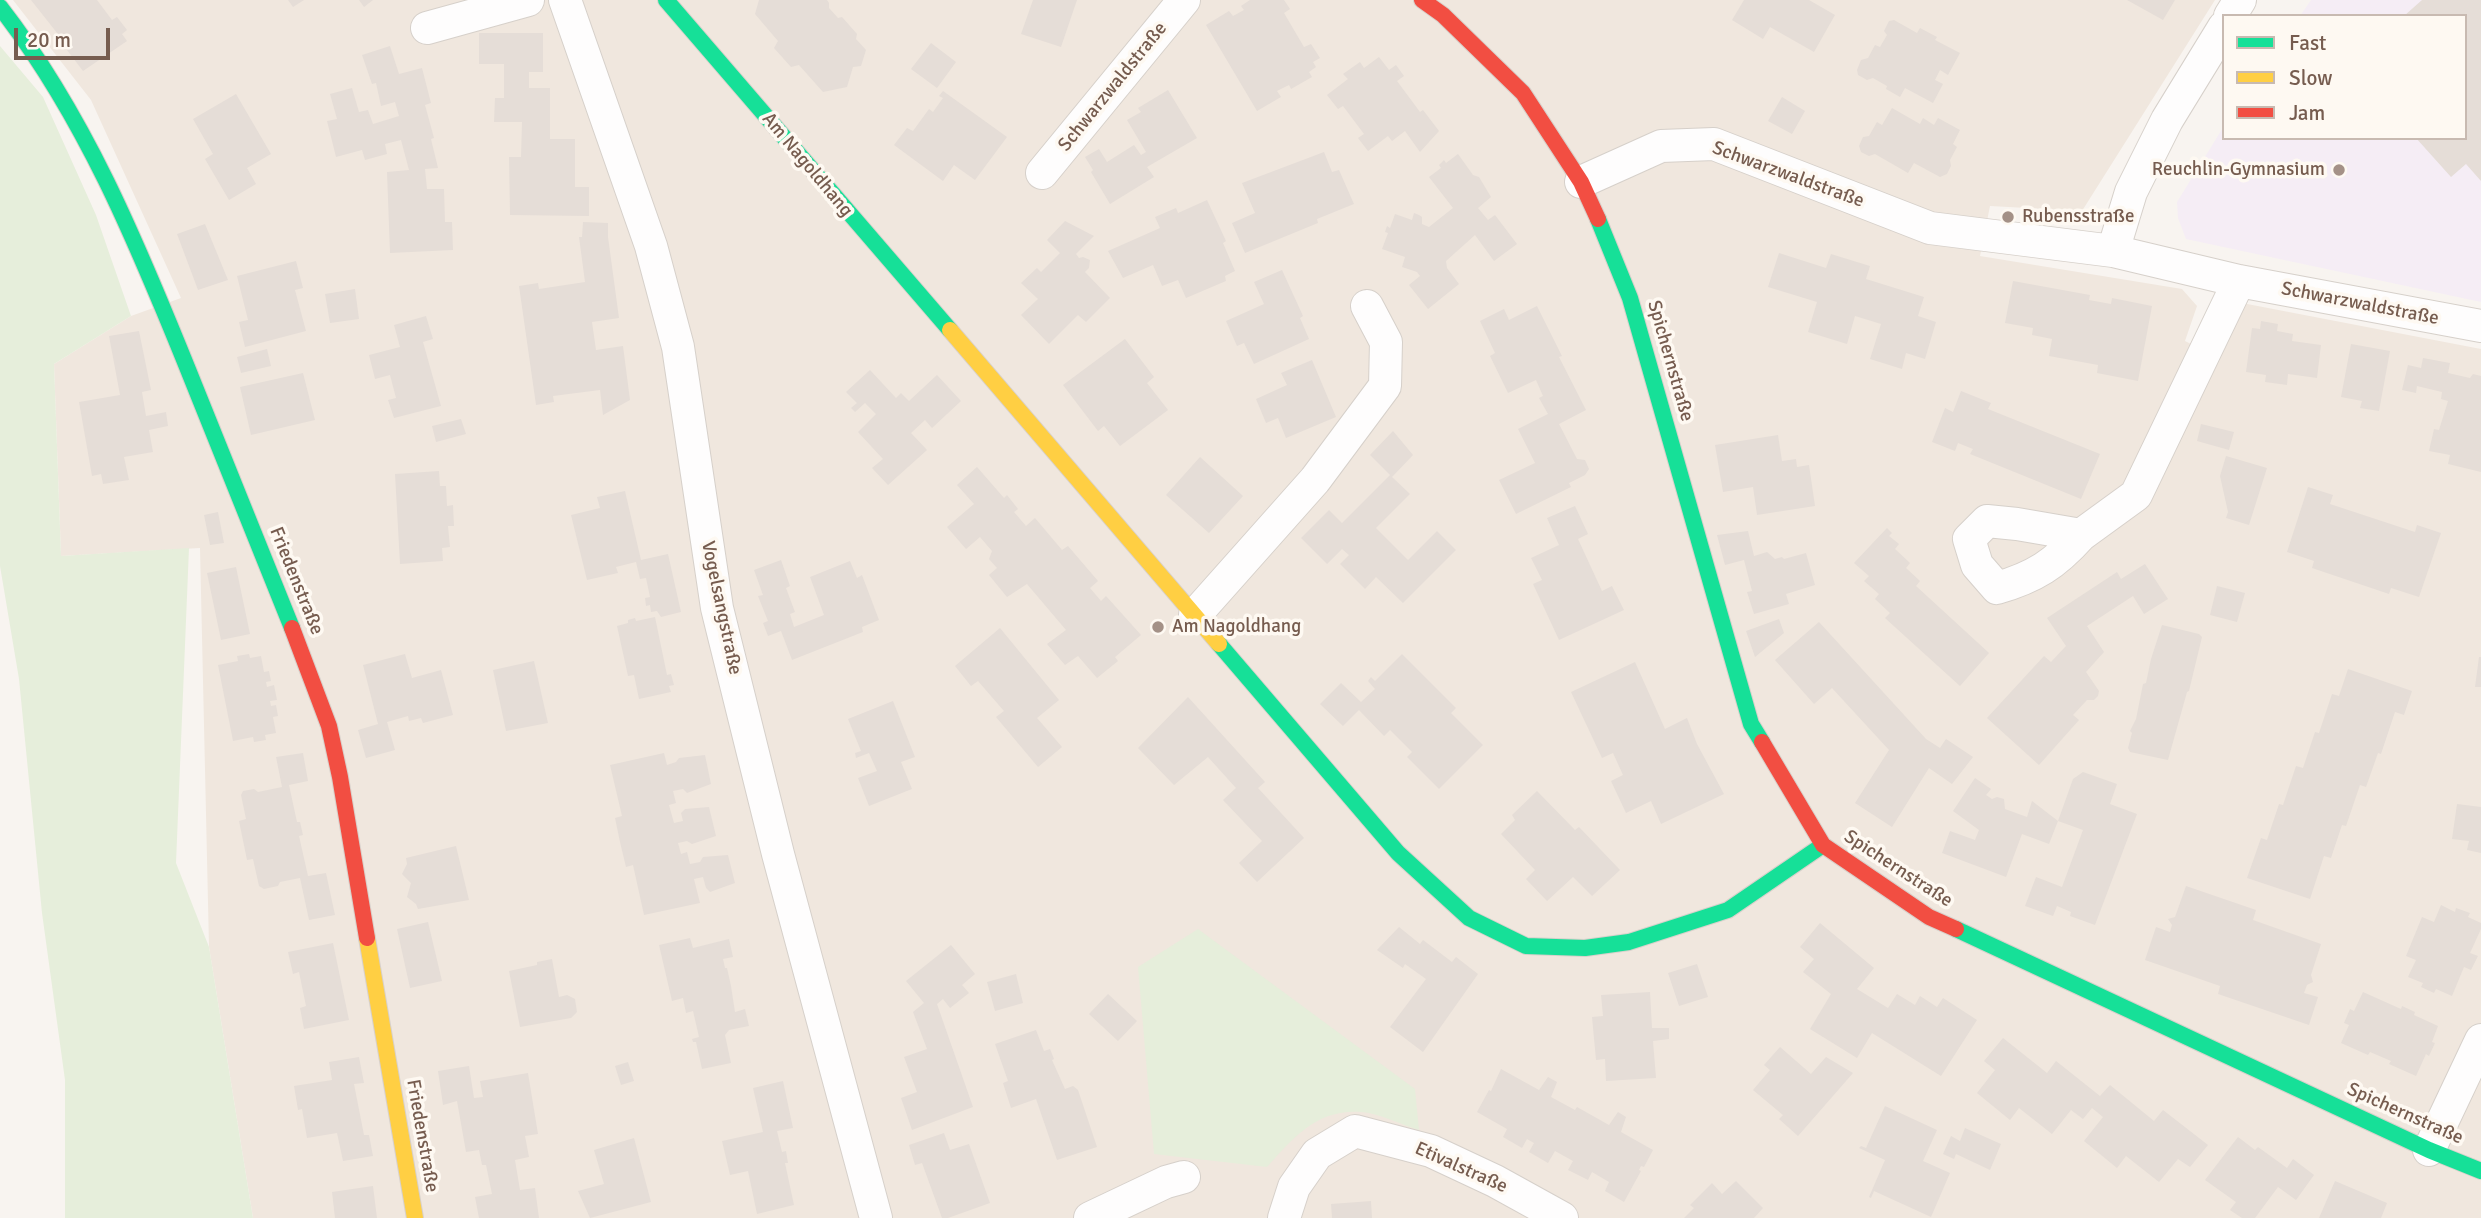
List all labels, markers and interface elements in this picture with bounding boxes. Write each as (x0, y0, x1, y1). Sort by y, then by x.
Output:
scale bar (18, 14, 114, 58)
legend (2222, 14, 2467, 140)
street label: Schwarzwaldstraße (1054, 18, 1172, 156)
text: 20 m (27, 27, 71, 53)
text: Fast (2289, 30, 2326, 56)
text: Slow (2289, 65, 2333, 91)
text: Jam (2289, 100, 2325, 126)
street label: Am Nagoldhang (757, 108, 857, 222)
street label: Schwarzwaldstraße (1709, 137, 1867, 213)
place label: Reuchlin-Gymnasium (2152, 159, 2325, 181)
marker: Reuchlin-Gymnasium (2331, 162, 2347, 178)
place label: Rubensstraße (2022, 206, 2134, 228)
marker: Rubensstraße (2000, 209, 2016, 225)
street label: Schwarzwaldstraße (2279, 278, 2441, 330)
street label: Spichernstraße (1642, 298, 1698, 424)
street label: Friedenstraße (264, 524, 328, 638)
street label: Vogelsangstraße (696, 539, 746, 677)
place label: Am Nagoldhang (1172, 616, 1301, 638)
marker: Am Nagoldhang (1150, 619, 1166, 635)
street label: Spichernstraße (1839, 825, 1957, 913)
street label: Friedenstraße (401, 1078, 443, 1194)
street label: Spichernstraße (2343, 1078, 2467, 1150)
street label: Etivalstraße (1411, 1137, 1511, 1199)

